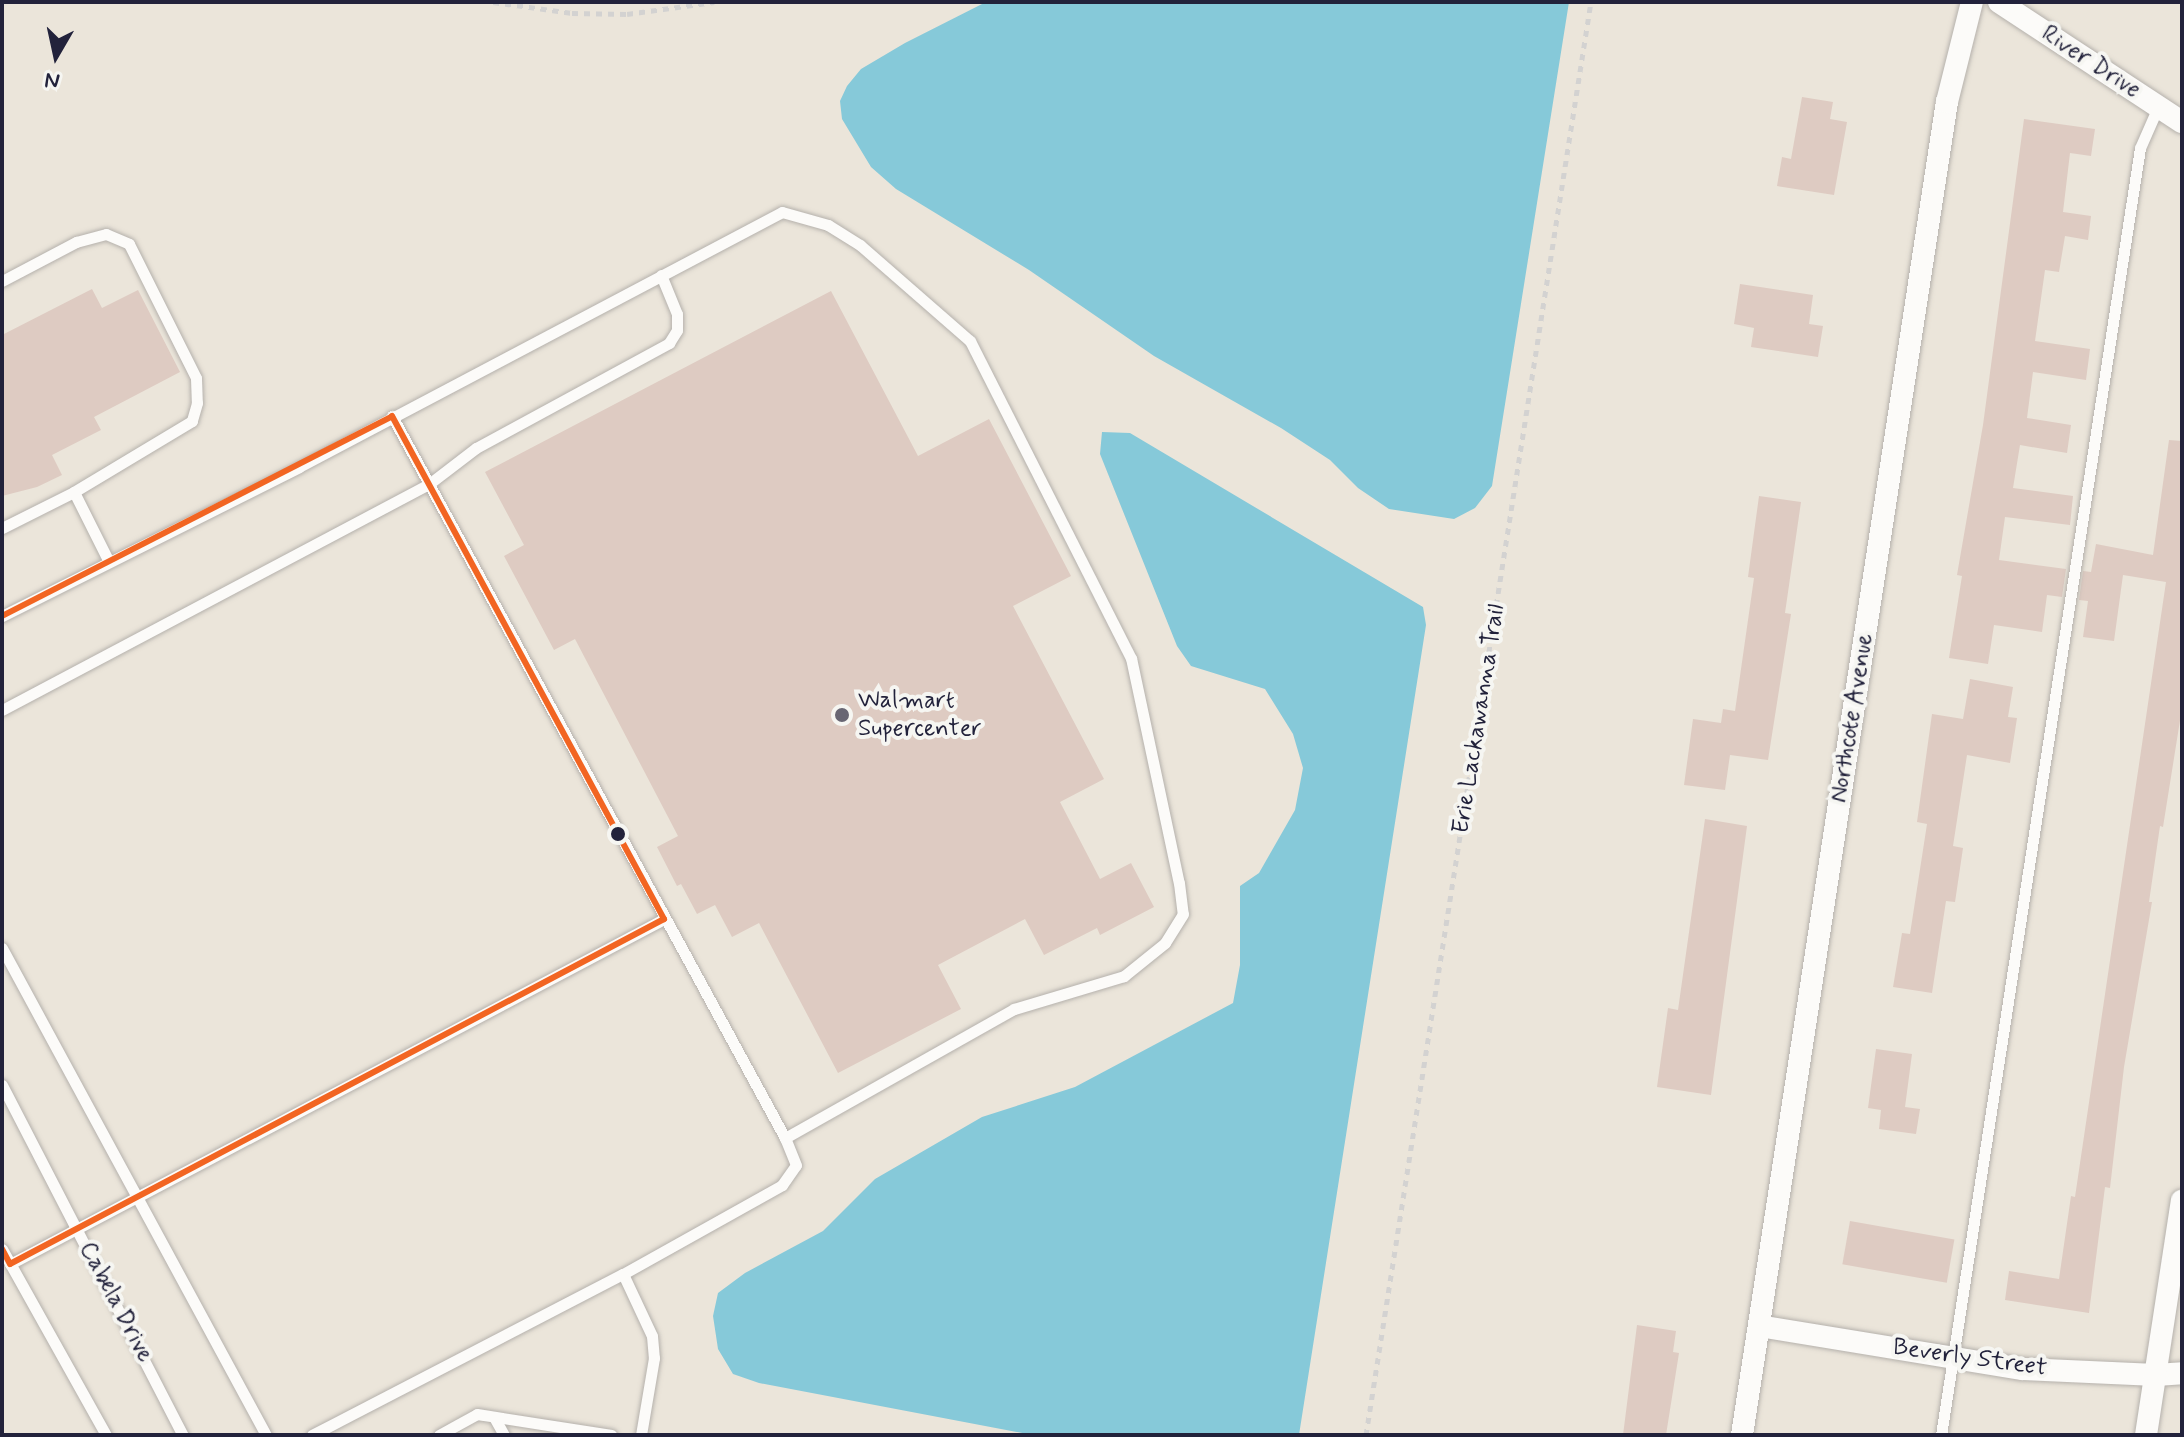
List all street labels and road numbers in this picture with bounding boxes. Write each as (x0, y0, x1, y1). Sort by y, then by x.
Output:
street label: River Drive (2036, 19, 2146, 105)
street label: Erie Lackawanna Trail (1447, 602, 1511, 836)
street label: Northcote Avenue (1824, 629, 1880, 807)
street label: Cabela Drive (73, 1238, 159, 1366)
street label: Beverly Street (1892, 1333, 2048, 1383)

